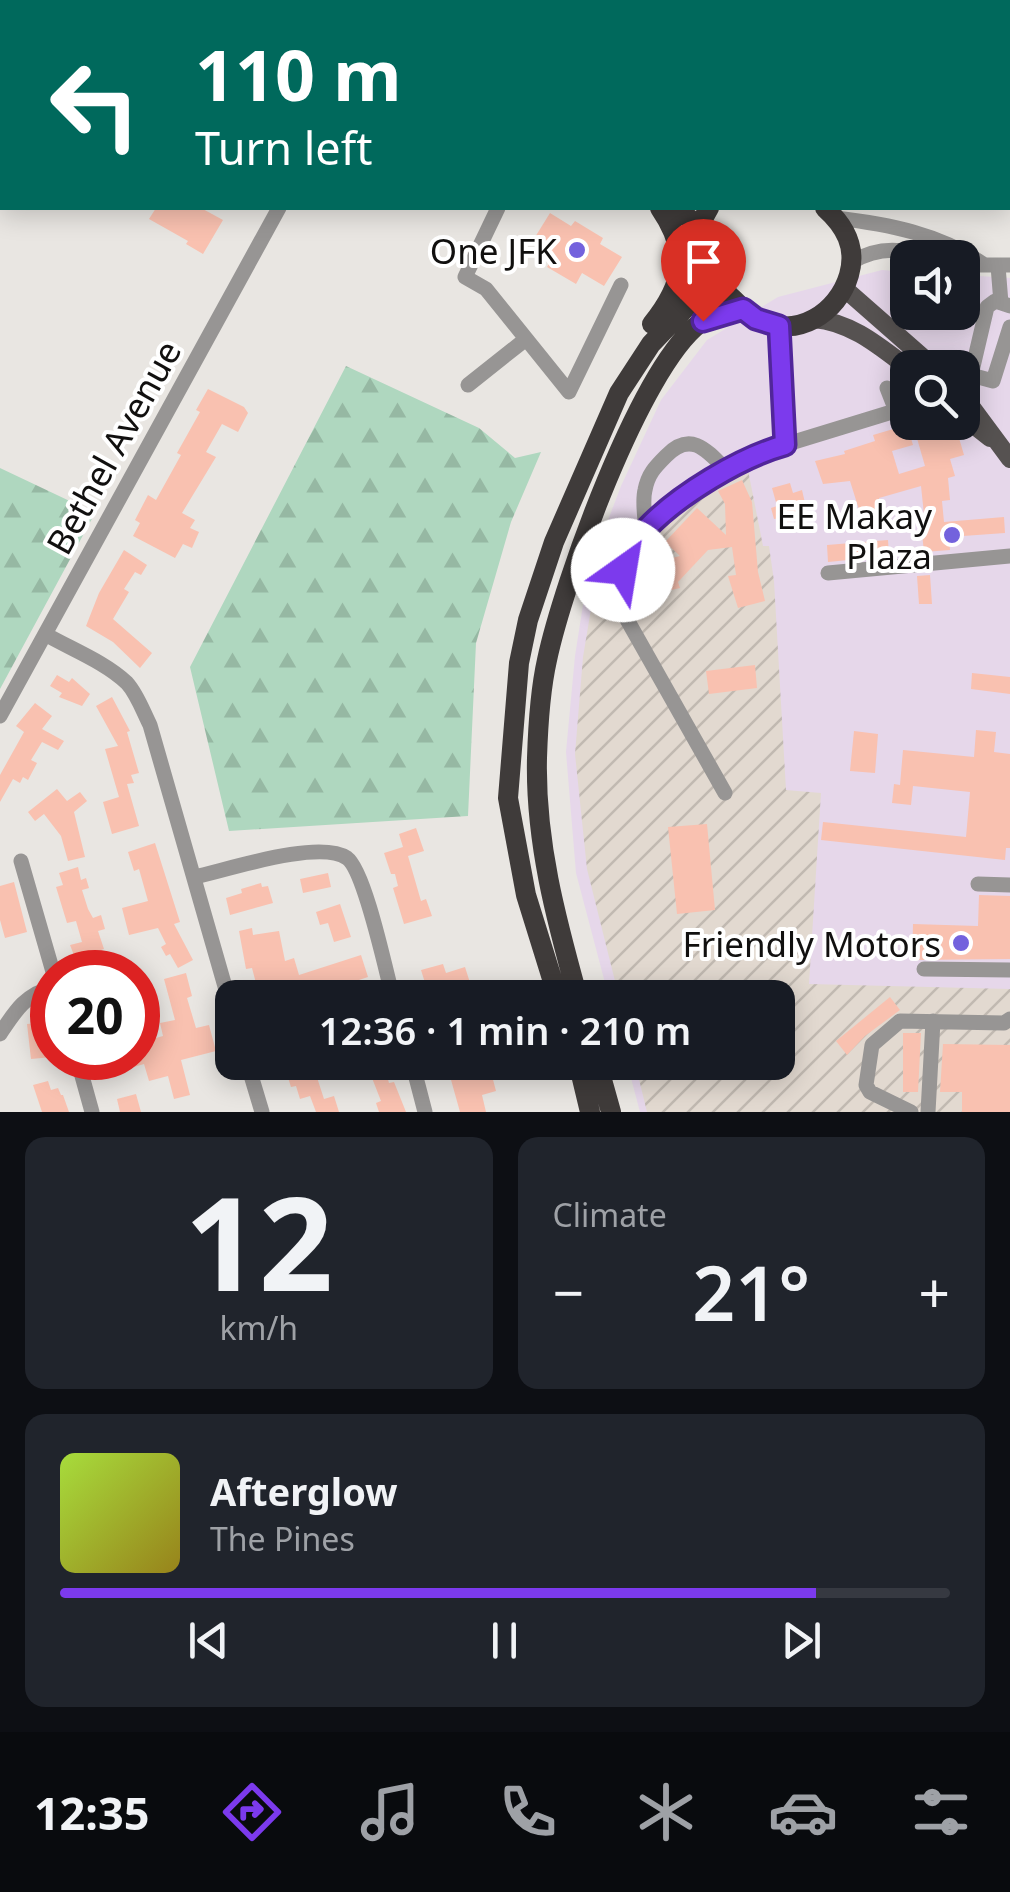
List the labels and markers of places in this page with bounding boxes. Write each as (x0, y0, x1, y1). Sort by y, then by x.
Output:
pin (661, 219, 746, 322)
place label: One JFK (430, 227, 557, 274)
marker: One JFK (566, 239, 588, 261)
place label: EE Makay Plaza (776, 492, 932, 579)
marker: EE Makay Plaza (941, 524, 963, 546)
place label: Friendly Motors (683, 920, 941, 967)
marker: Friendly Motors (950, 932, 972, 954)

